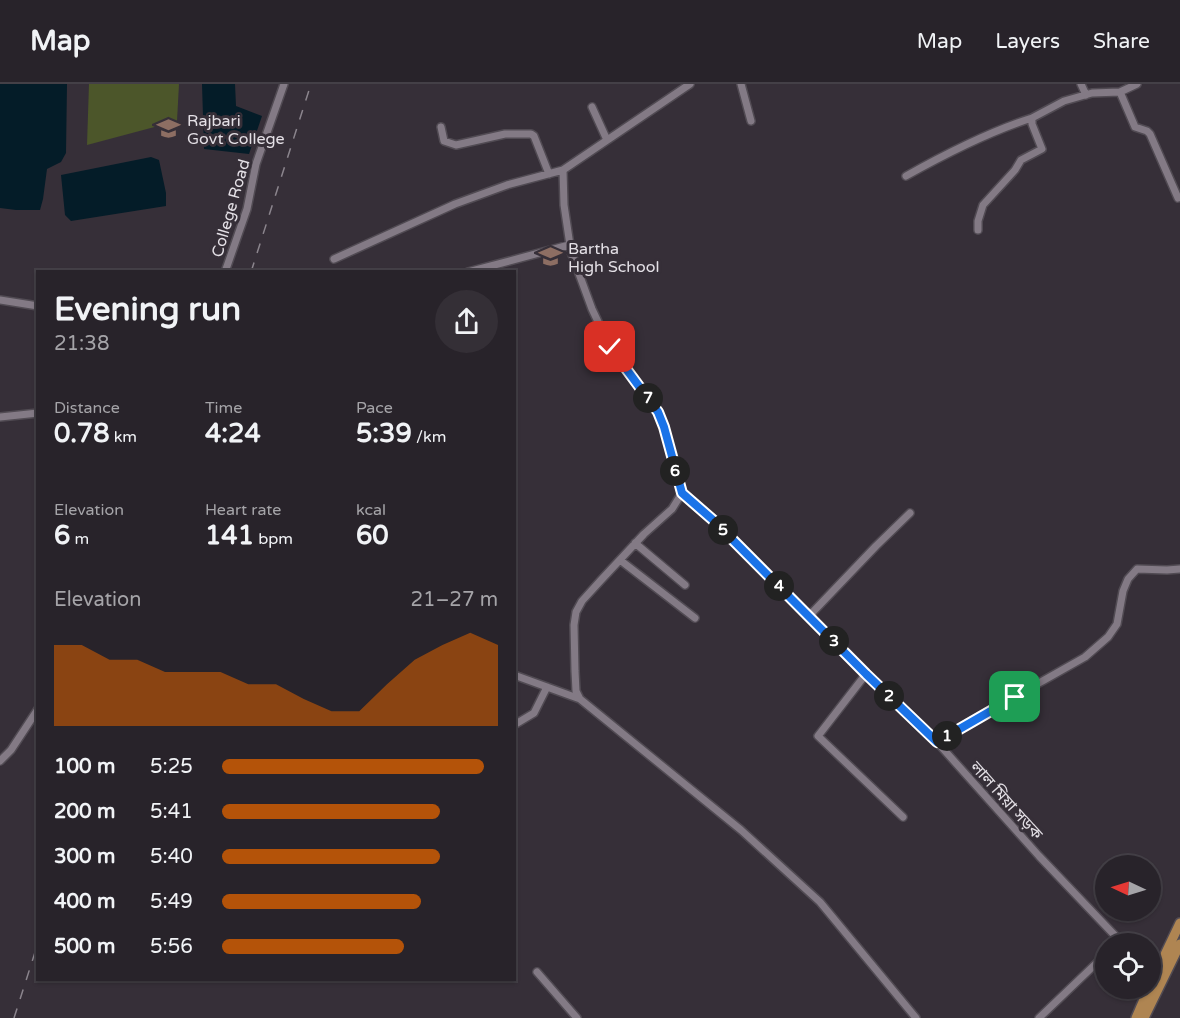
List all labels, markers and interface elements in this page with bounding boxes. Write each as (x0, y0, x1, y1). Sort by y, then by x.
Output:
text: Map (30, 24, 90, 58)
text: Map (917, 29, 962, 54)
text: Layers (995, 29, 1060, 54)
text: Share (1093, 29, 1150, 54)
place label: Rajbari Govt College (187, 111, 285, 149)
school or university icon: Rajbari Govt College (156, 116, 182, 142)
street label: College Road (207, 157, 255, 260)
place label: Bartha High School (568, 239, 659, 277)
school or university icon: Bartha High School (537, 244, 563, 270)
text: Evening run (54, 290, 241, 329)
button: share (435, 290, 498, 353)
pin (584, 321, 635, 372)
icon: check (593, 330, 626, 363)
text: 21:38 (54, 332, 109, 356)
pin: 7 (633, 383, 663, 413)
text: 7 (643, 388, 653, 408)
text: Distance (54, 398, 120, 418)
text: Time (205, 398, 242, 418)
text: Pace (356, 398, 393, 418)
text: 0.78 (54, 418, 109, 449)
text: 4:24 (205, 418, 261, 449)
text: 5:39 (356, 418, 412, 449)
text: km (109, 427, 137, 447)
text: /km (412, 427, 446, 447)
pin: 6 (660, 456, 690, 486)
text: 6 (670, 461, 680, 481)
text: Elevation (54, 500, 124, 520)
text: Heart rate (205, 500, 281, 520)
text: kcal (356, 500, 386, 520)
pin: 5 (708, 515, 738, 545)
text: 6 (54, 520, 70, 551)
text: 141 (205, 520, 254, 551)
text: 60 (356, 520, 389, 551)
text: 5 (718, 520, 728, 540)
text: m (70, 529, 89, 549)
text: bpm (254, 529, 293, 549)
pin: 4 (764, 571, 794, 601)
text: 4 (774, 576, 784, 596)
text: Elevation (54, 588, 141, 612)
text: 21–27 m (411, 588, 498, 612)
pin: 3 (819, 626, 849, 656)
text: 3 (829, 631, 839, 651)
pin (989, 671, 1040, 722)
icon: arrive (998, 680, 1031, 713)
pin: 2 (874, 681, 904, 711)
text: 2 (884, 686, 894, 706)
pin: 1 (932, 721, 962, 751)
text: 1 (942, 726, 952, 746)
text: 100 m (54, 755, 115, 779)
text: 5:25 (150, 755, 193, 779)
street label: লাল মিয়া সড়ক (965, 757, 1047, 845)
text: 200 m (54, 800, 115, 824)
text: 5:41 (150, 800, 193, 824)
text: 300 m (54, 845, 115, 869)
text: 5:40 (150, 845, 193, 869)
north arrow (1095, 855, 1161, 921)
map controls (1095, 855, 1161, 999)
text: 400 m (54, 890, 115, 914)
text: 5:49 (150, 890, 193, 914)
button: locate (1095, 933, 1161, 999)
text: 500 m (54, 935, 115, 959)
text: 5:56 (150, 935, 193, 959)

